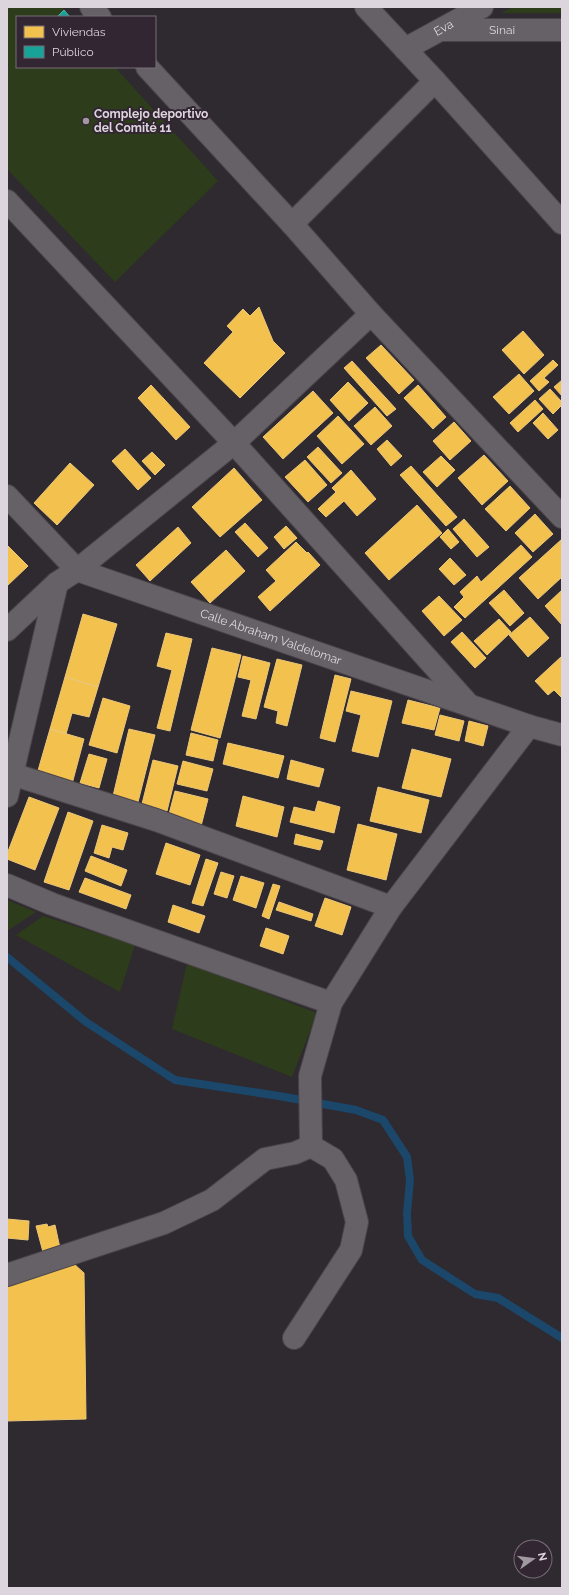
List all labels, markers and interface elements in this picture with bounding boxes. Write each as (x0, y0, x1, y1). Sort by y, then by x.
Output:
legend (16, 16, 156, 68)
street label: Eva (432, 17, 456, 39)
street label: Sinai (489, 23, 515, 37)
text: Viviendas (52, 25, 106, 39)
text: Público (52, 45, 94, 59)
place label: Complejo deportivo del Comité 11 (94, 107, 208, 135)
marker: Complejo deportivo del Comité 11 (81, 116, 91, 126)
street label: Calle Abraham Valdelomar (198, 606, 344, 668)
north arrow (513, 1539, 553, 1579)
text: N (535, 1551, 550, 1562)

